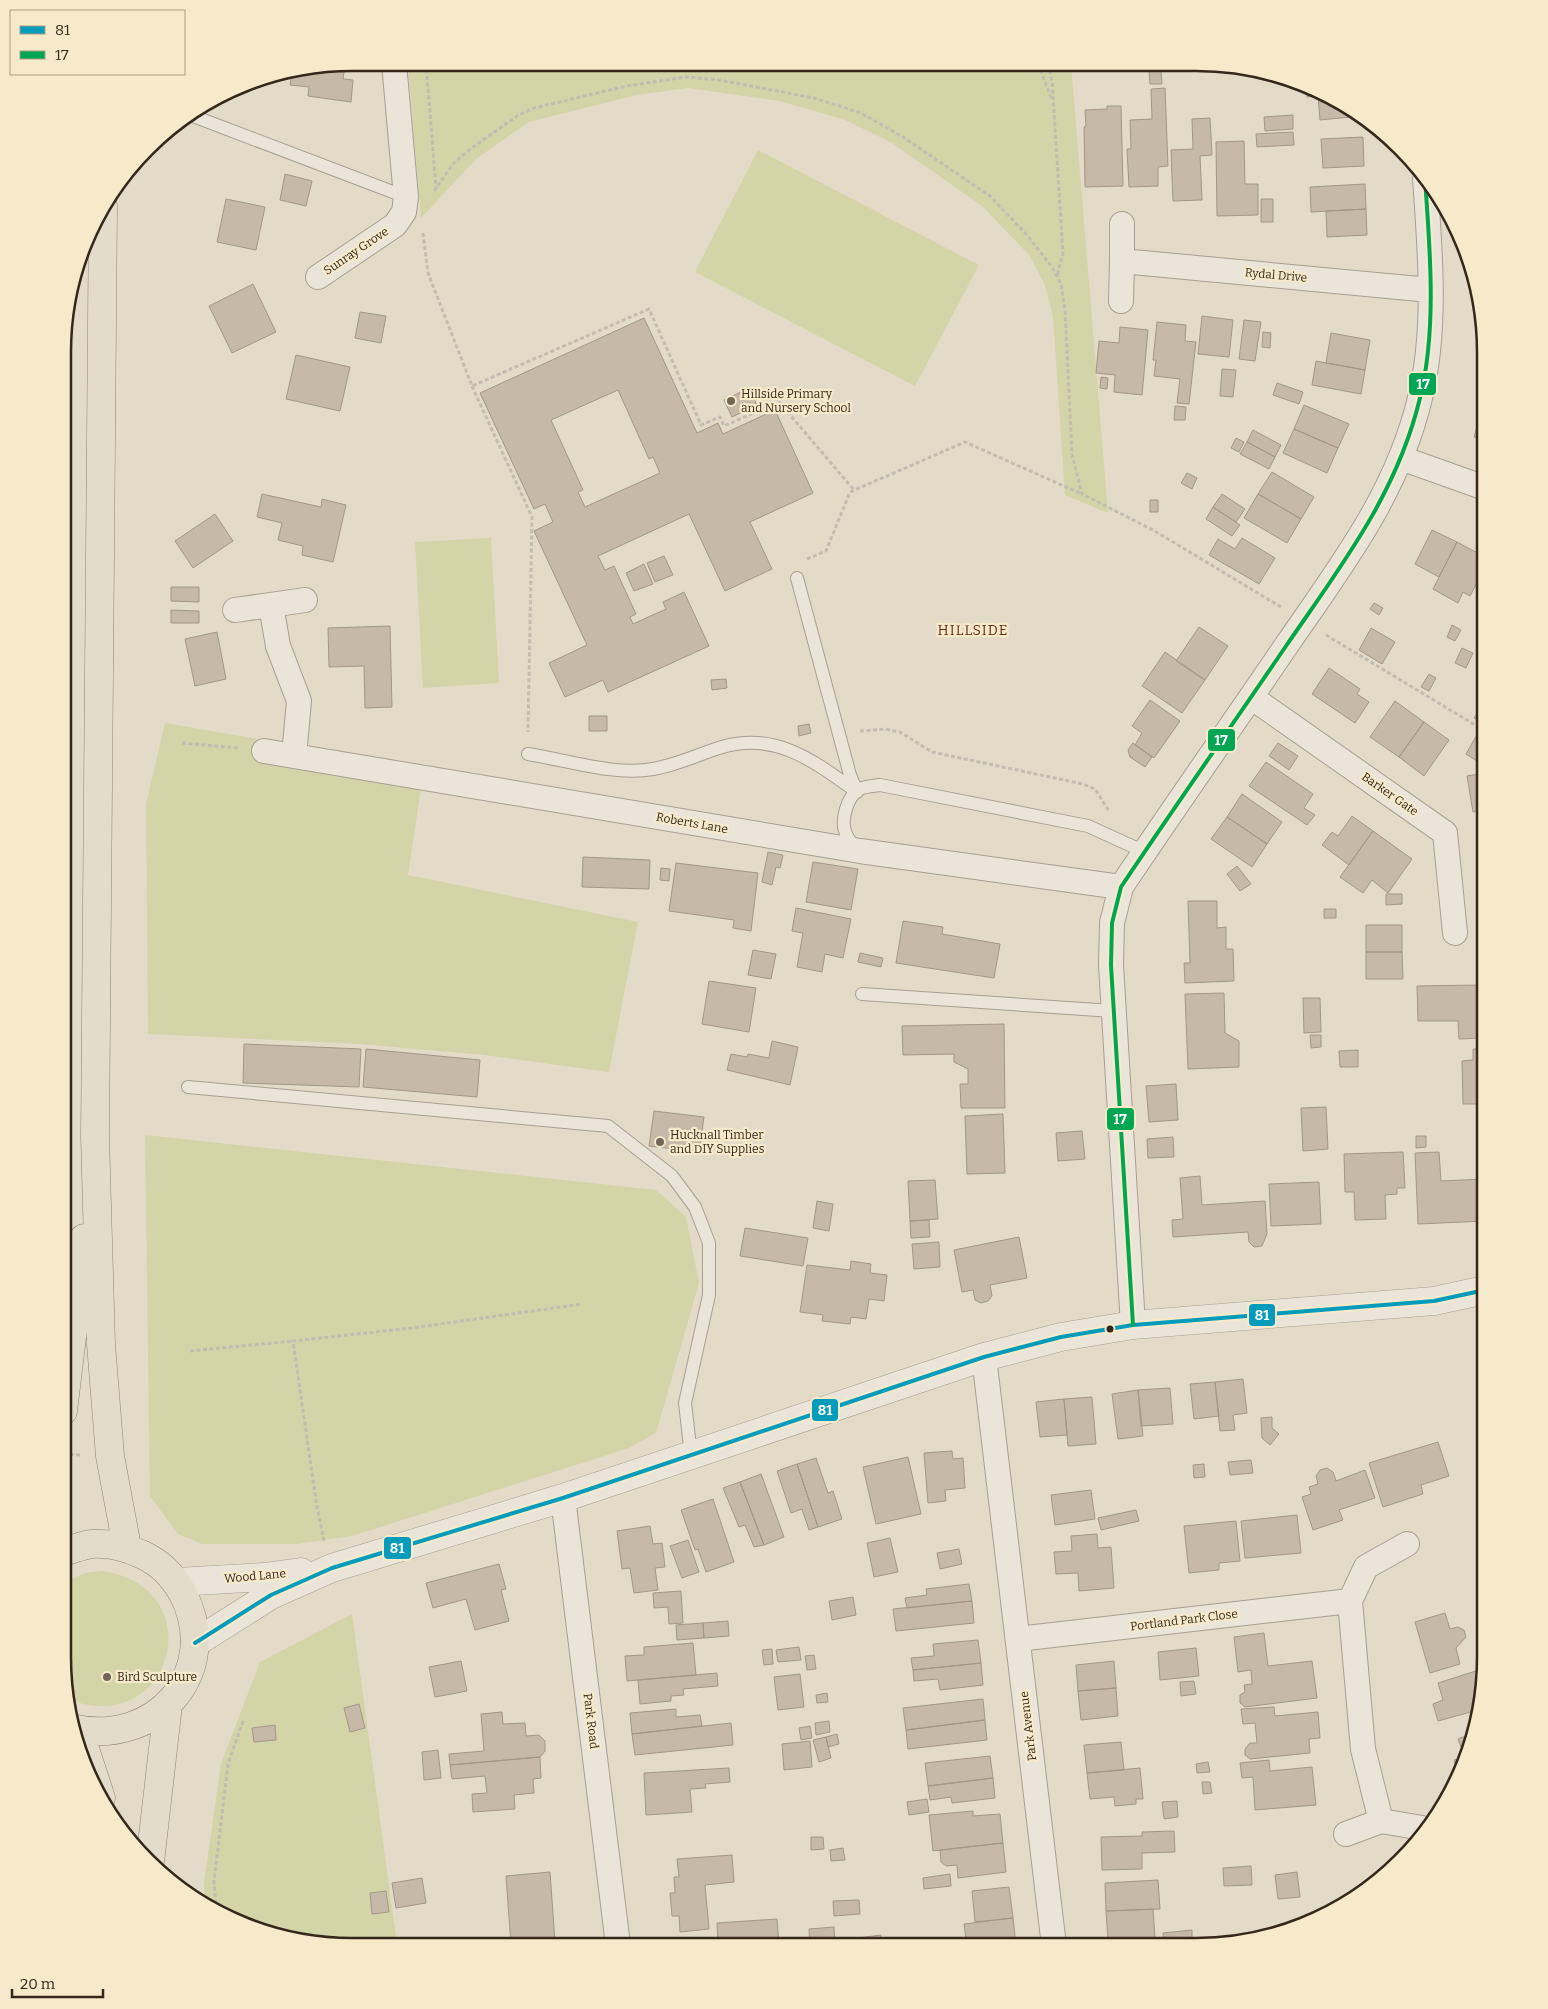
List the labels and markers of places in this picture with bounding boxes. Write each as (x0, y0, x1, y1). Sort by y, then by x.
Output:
place label: Hillside Primary and Nursery School (741, 387, 852, 415)
marker: Hillside Primary and Nursery School (725, 395, 737, 407)
place label: Hucknall Timber and DIY Supplies (670, 1128, 765, 1156)
marker: Hucknall Timber and DIY Supplies (654, 1136, 666, 1148)
unlabelled marker (1105, 1324, 1115, 1334)
place label: Bird Sculpture (117, 1670, 197, 1684)
marker: Bird Sculpture (101, 1671, 113, 1683)

